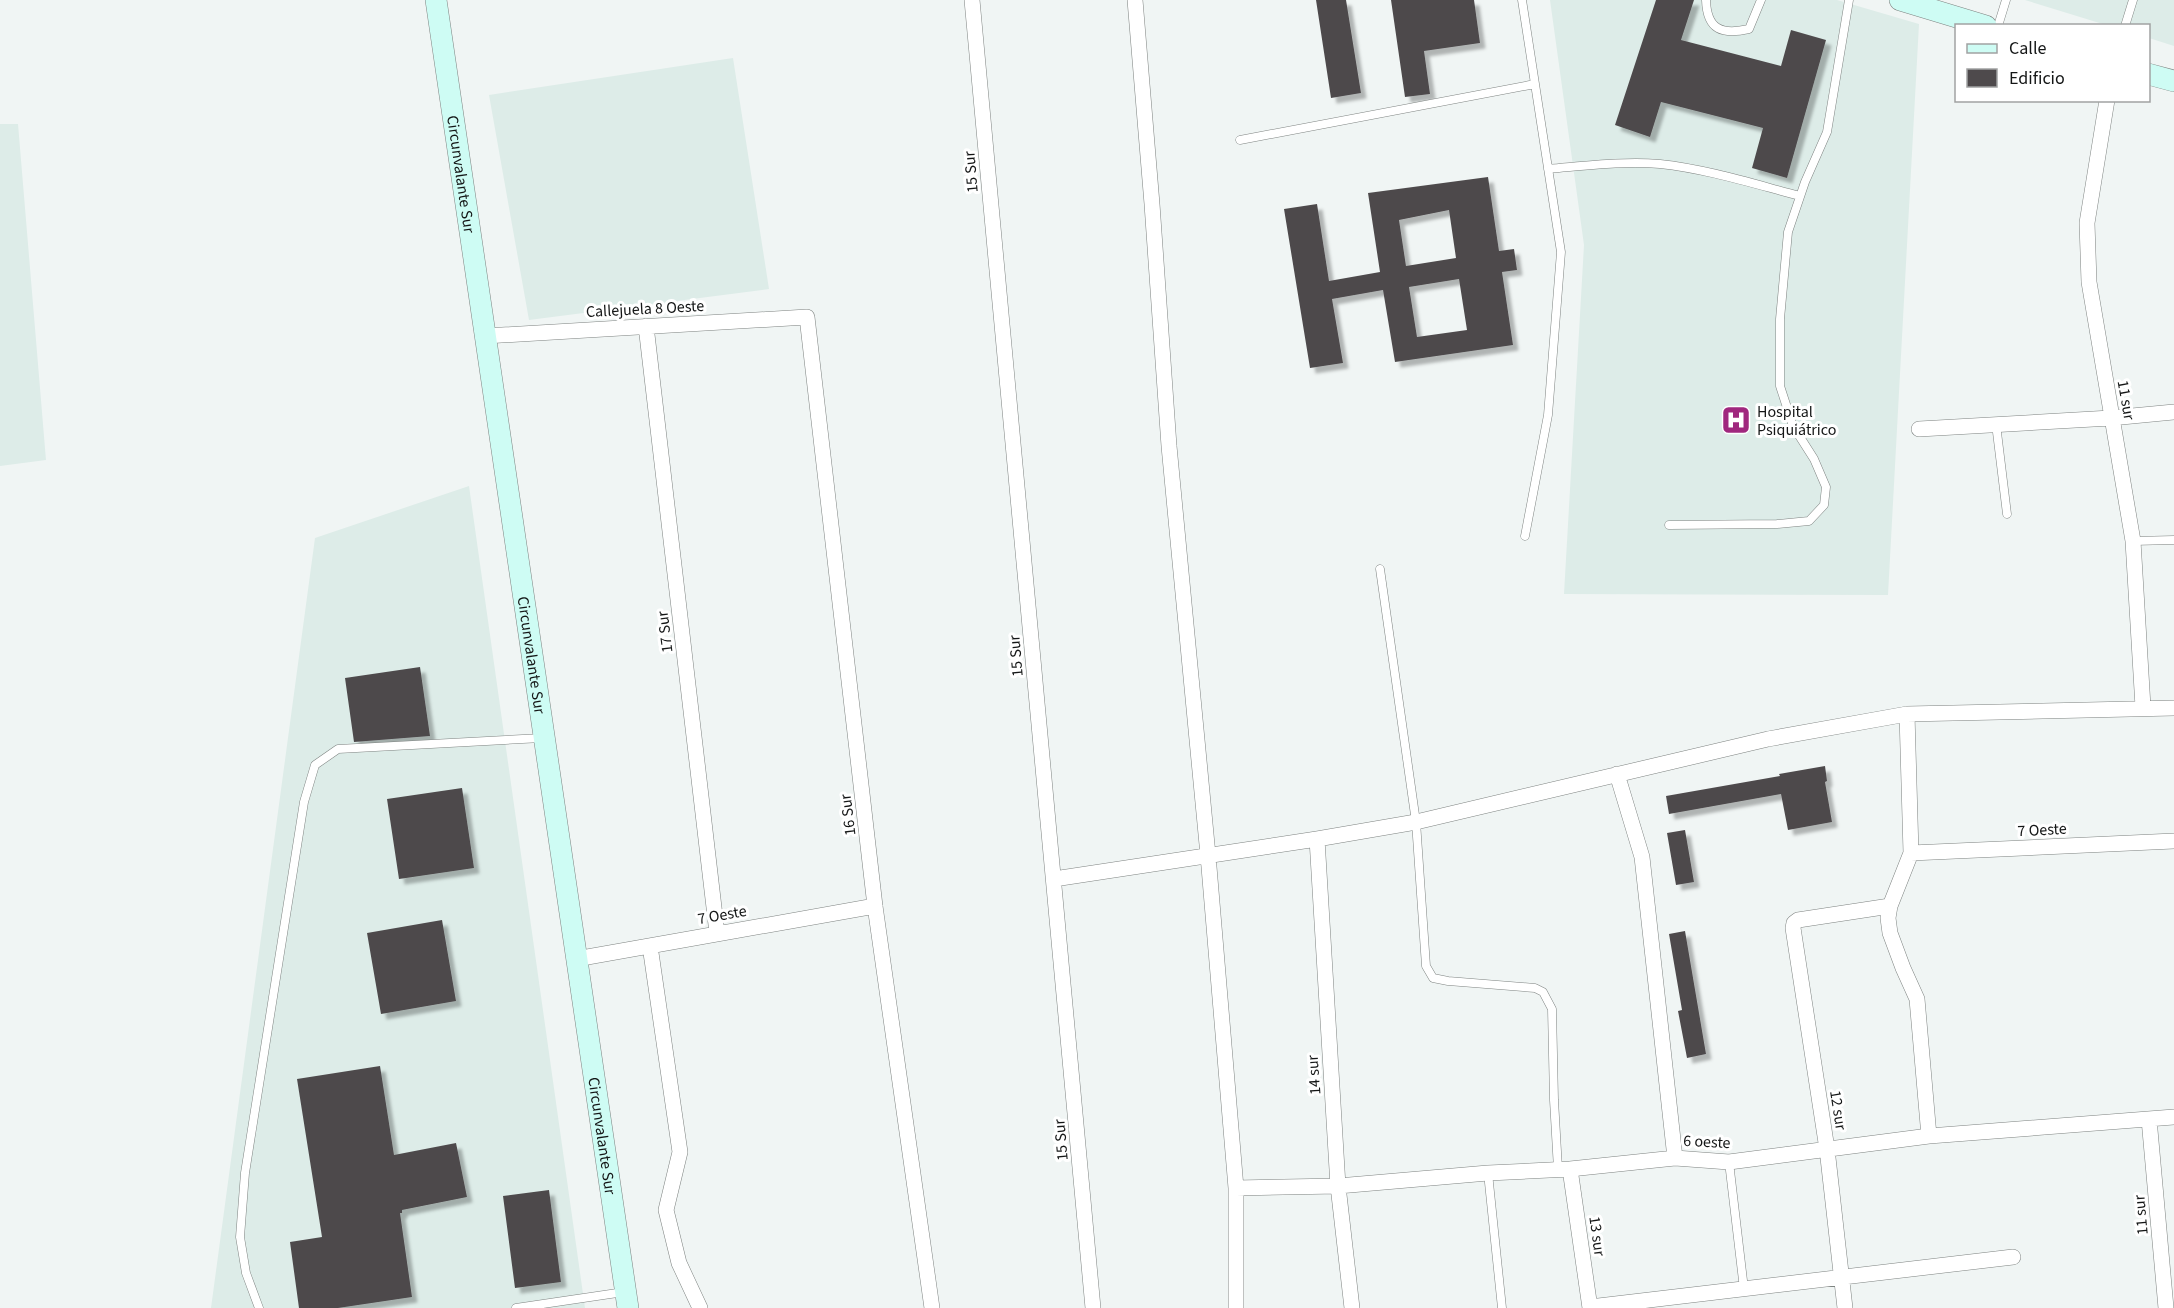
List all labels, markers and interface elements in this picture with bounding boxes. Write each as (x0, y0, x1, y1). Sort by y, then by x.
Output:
legend (1955, 24, 2150, 102)
text: Calle (2009, 36, 2047, 61)
text: Edificio (2009, 66, 2065, 91)
street label: Circunvalante Sur (441, 114, 480, 235)
street label: 15 Sur (958, 150, 984, 194)
street label: Callejuela 8 Oeste (585, 295, 705, 323)
street label: 11 sur (2112, 379, 2140, 422)
place label: Hospital Psiquiátrico (1757, 401, 1836, 441)
hospital icon: Hospital Psiquiátrico (1720, 404, 1752, 436)
street label: Circunvalante Sur (512, 595, 551, 716)
street label: 17 Sur (651, 609, 678, 654)
street label: 15 Sur (1003, 634, 1029, 678)
street label: 16 Sur (834, 792, 861, 837)
street label: 7 Oeste (2017, 818, 2067, 842)
street label: 7 Oeste (696, 900, 748, 930)
street label: 14 sur (1302, 1054, 1326, 1096)
street label: Circunvalante Sur (582, 1076, 621, 1197)
street label: 12 sur (1824, 1089, 1852, 1132)
street label: 15 Sur (1048, 1118, 1074, 1162)
street label: 6 oeste (1683, 1130, 1731, 1154)
street label: 11 sur (2128, 1194, 2154, 1236)
street label: 13 sur (1583, 1215, 1611, 1258)

